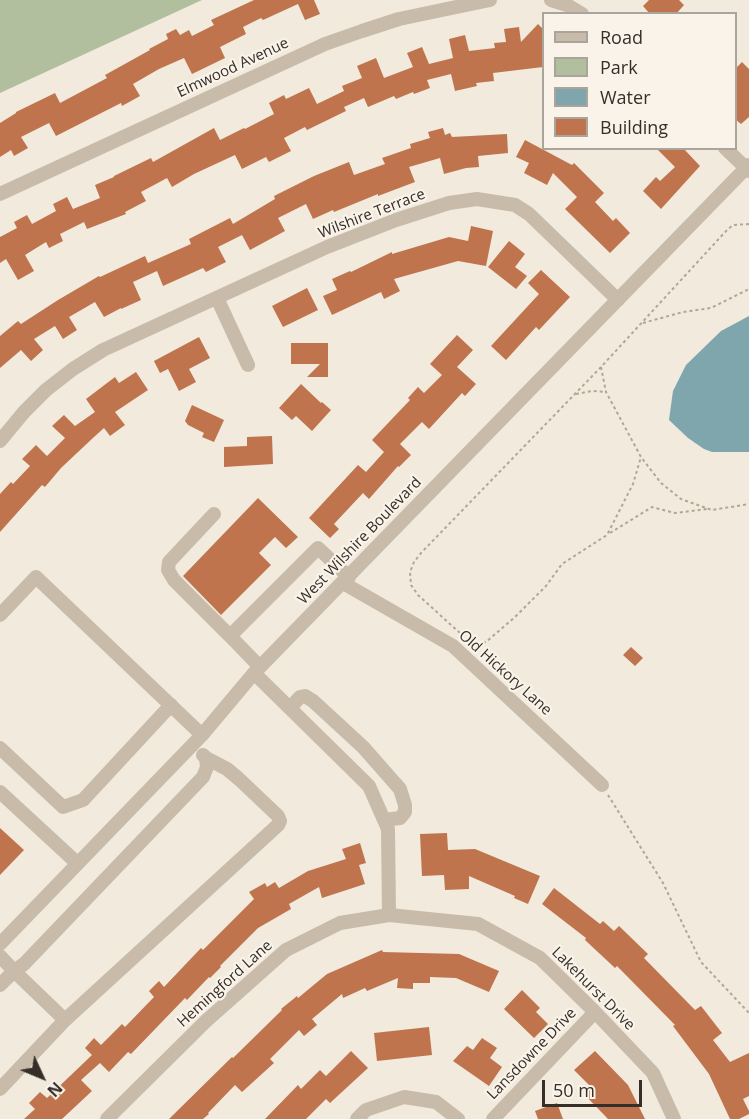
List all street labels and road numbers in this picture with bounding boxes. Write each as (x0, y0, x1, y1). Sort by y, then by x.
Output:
street label: Elmwood Avenue (174, 34, 292, 102)
street label: Wilshire Terrace (316, 185, 428, 243)
street label: West Wilshire Boulevard (295, 474, 425, 608)
street label: Old Hickory Lane (455, 627, 555, 719)
street label: Hemingford Lane (174, 937, 276, 1031)
street label: Lakehurst Drive (548, 944, 638, 1034)
street label: Lansdowne Drive (484, 1004, 580, 1104)

